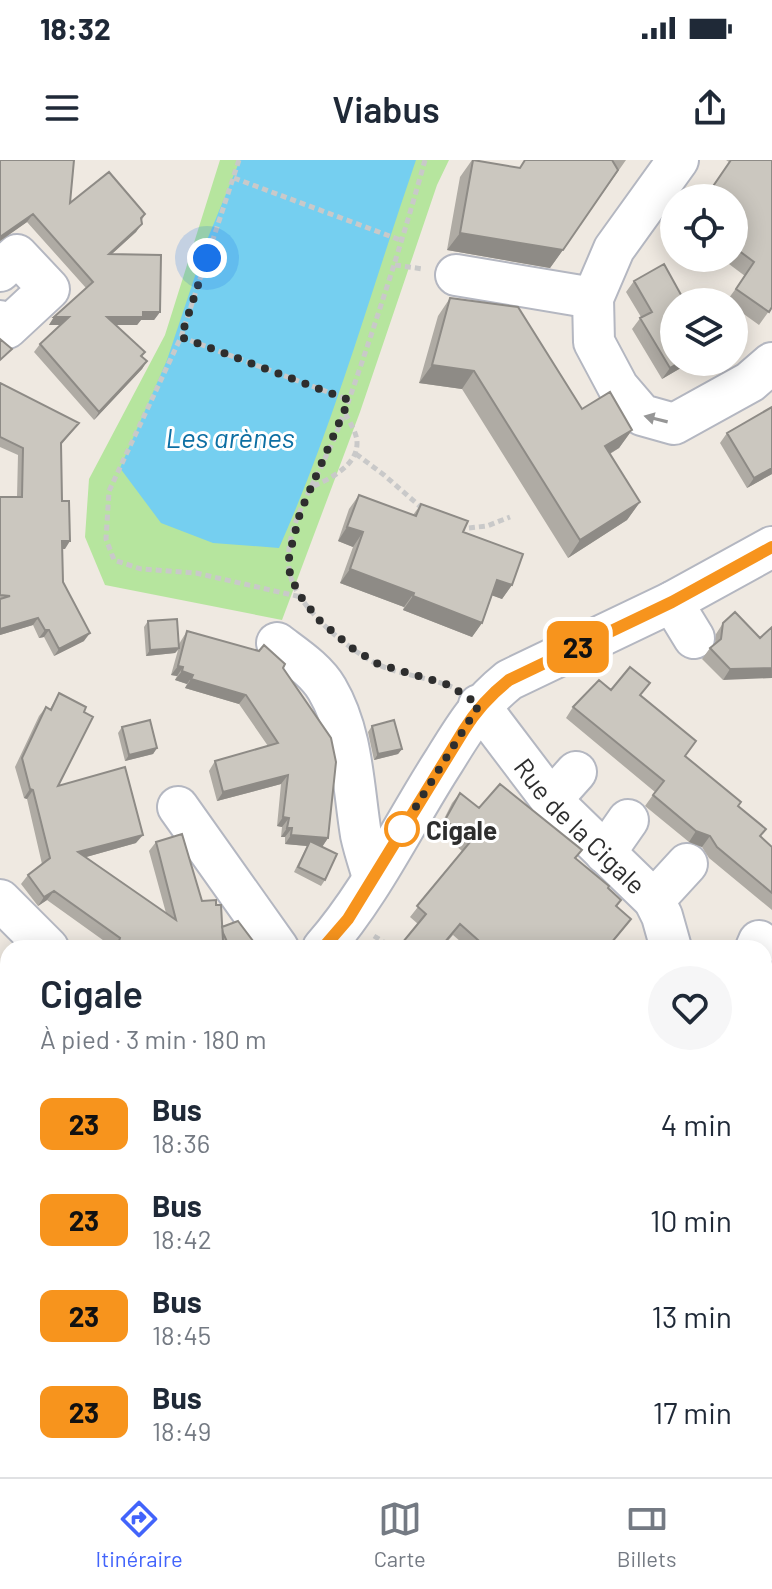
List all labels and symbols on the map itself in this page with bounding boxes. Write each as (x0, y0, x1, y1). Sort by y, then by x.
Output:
your location (187, 238, 227, 278)
one-way arrow (643, 412, 668, 425)
water label: Les arènes (166, 420, 294, 454)
line badge: 23 (542, 621, 614, 673)
street label: Rue de la Cigale (509, 751, 653, 900)
marker: Cigale (385, 812, 419, 846)
place label: Cigale (426, 814, 497, 845)

